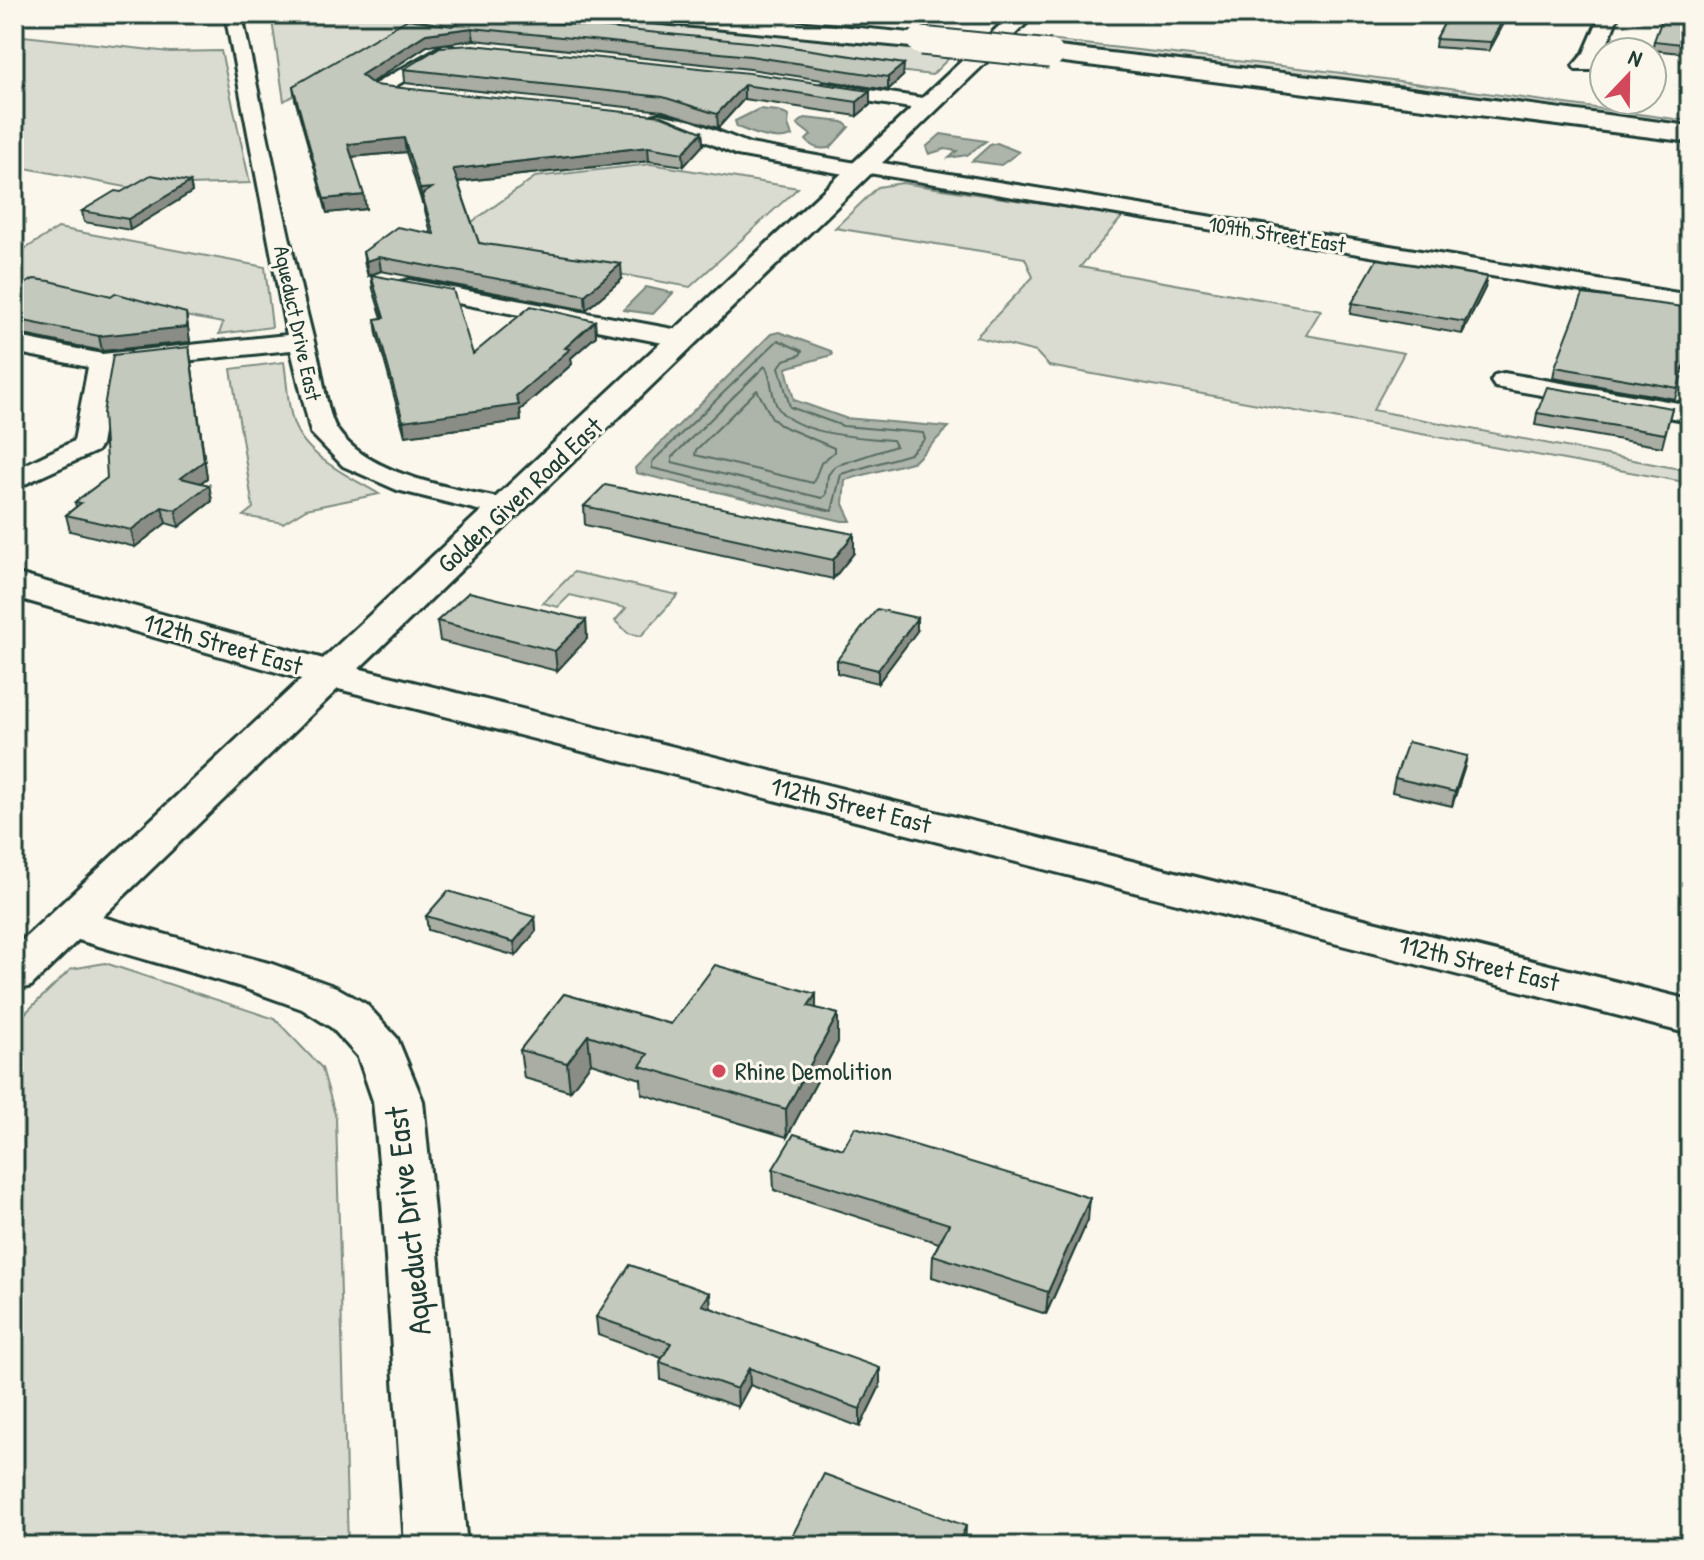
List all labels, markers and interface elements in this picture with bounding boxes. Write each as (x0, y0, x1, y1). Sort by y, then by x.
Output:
north arrow (1588, 36, 1668, 116)
text: N (1624, 41, 1647, 74)
street label: 109th Street East (1206, 208, 1348, 260)
street label: Aqueduct Drive East (267, 243, 329, 404)
street label: Golden Given Road East (429, 408, 611, 580)
street label: 112th Street East (139, 604, 308, 683)
street label: 112th Street East (767, 768, 936, 842)
street label: 112th Street East (1395, 926, 1564, 1000)
place label: Rhine Demolition (735, 1053, 892, 1088)
marker: Rhine Demolition (710, 1062, 728, 1080)
street label: Aqueduct Drive East (374, 1104, 441, 1337)

